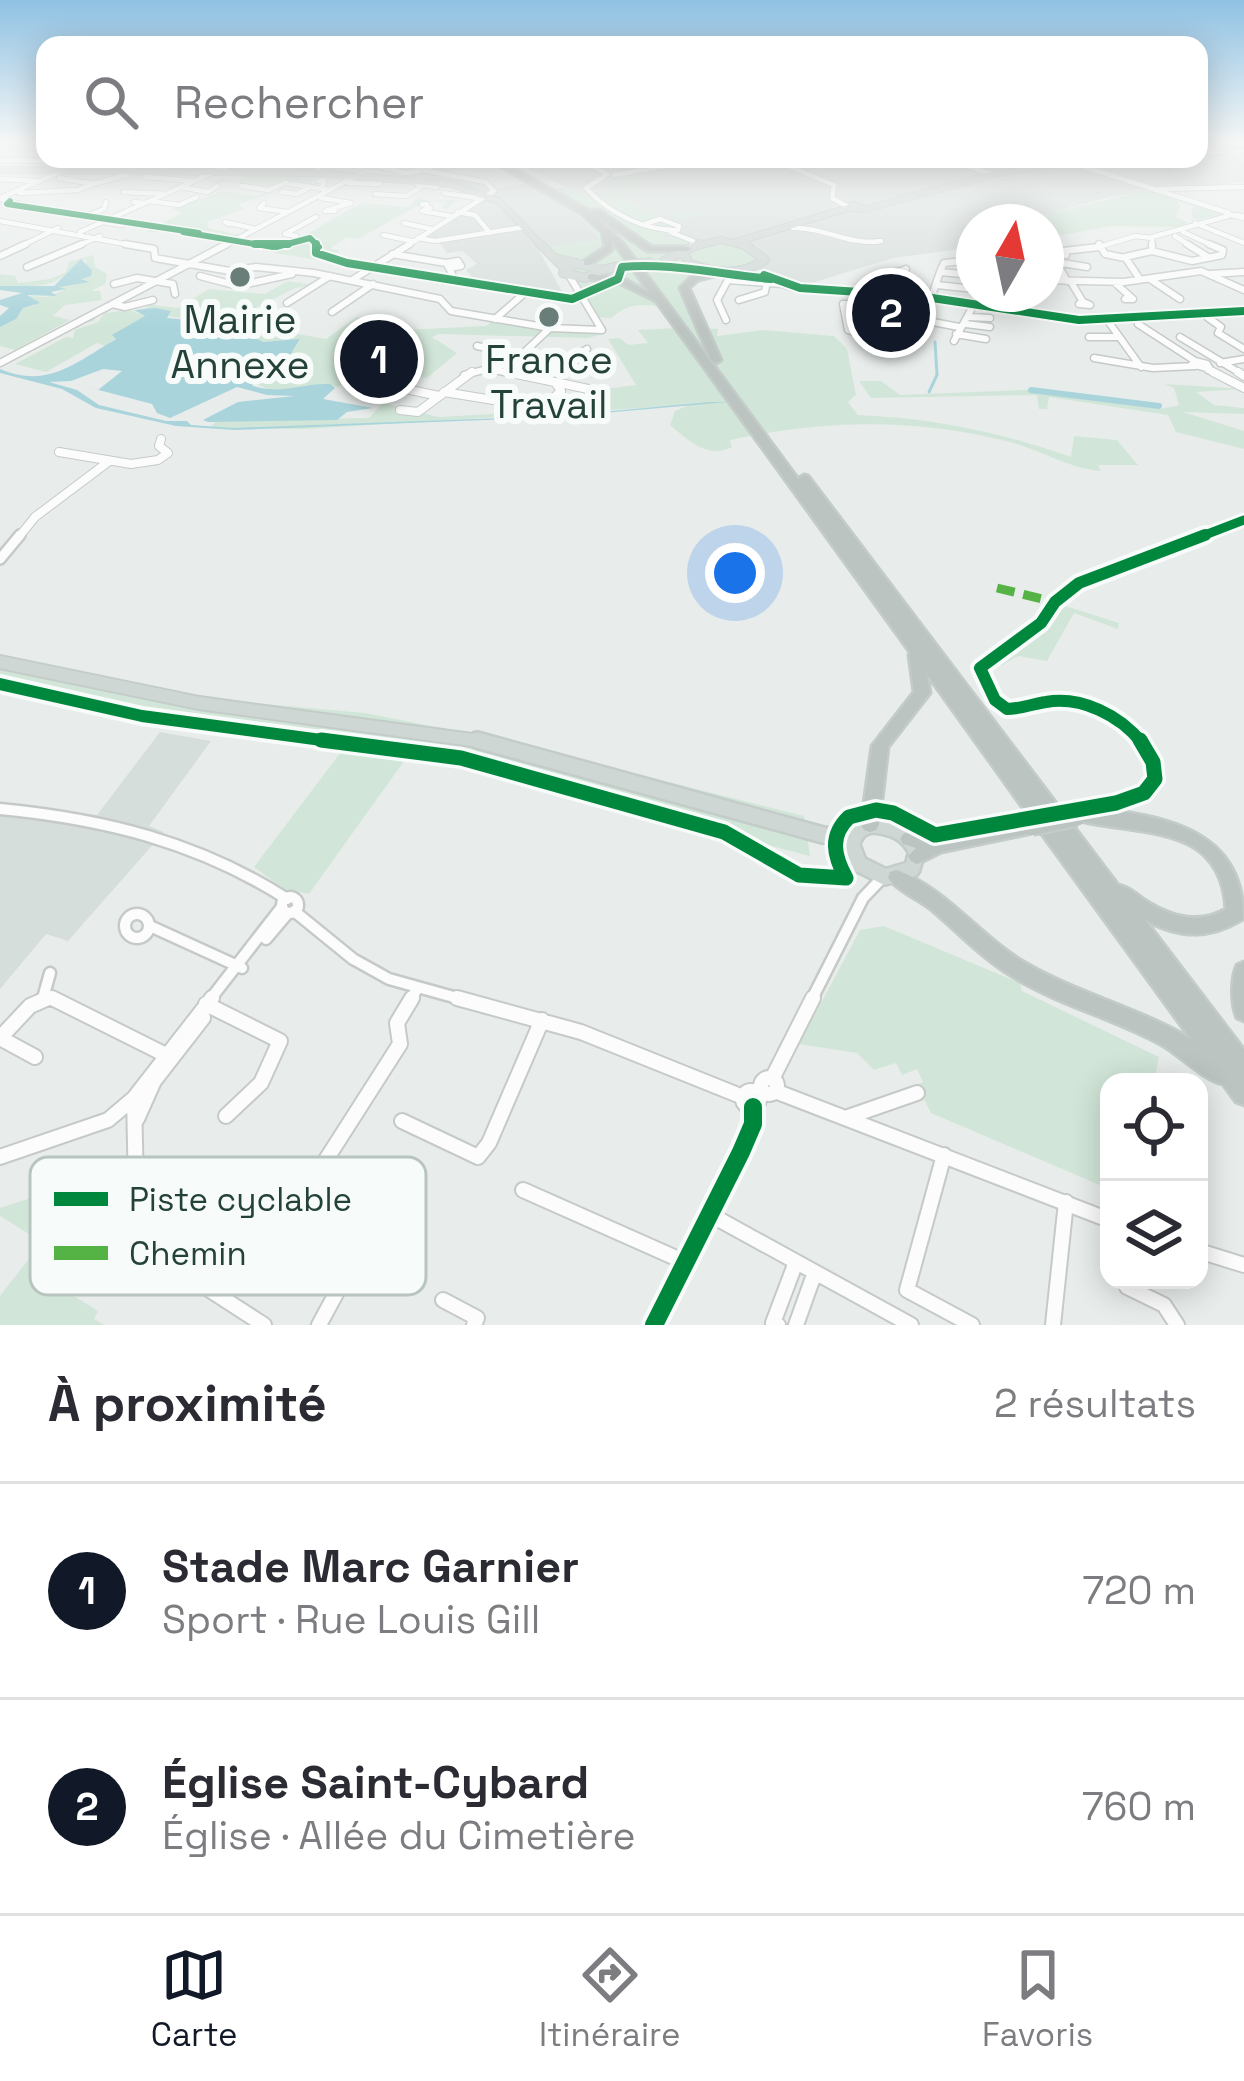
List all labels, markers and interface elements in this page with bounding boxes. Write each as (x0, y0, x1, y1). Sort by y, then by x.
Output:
search box (36, 36, 1208, 168)
icon: search (78, 69, 144, 135)
text: Rechercher (174, 74, 424, 131)
north arrow (956, 204, 1064, 312)
marker: Mairie Annexe (227, 264, 253, 290)
pin: 2 (852, 268, 930, 358)
place label: Mairie Annexe (170, 295, 310, 389)
marker: France Travail (536, 304, 562, 330)
pin: 1 (340, 314, 418, 404)
place label: France Travail (485, 335, 613, 429)
your location (705, 543, 765, 603)
map controls (1100, 1073, 1208, 1289)
button: locate (1100, 1073, 1208, 1181)
legend (30, 1157, 426, 1295)
text: Piste cyclable (129, 1179, 352, 1221)
button: layers (1100, 1181, 1208, 1289)
text: Chemin (129, 1233, 247, 1275)
text: À proximité (48, 1371, 327, 1436)
text: 2 résultats (994, 1379, 1196, 1428)
text: Stade Marc Garnier (162, 1538, 579, 1595)
text: 1 (78, 1566, 96, 1615)
text: 720 m (1082, 1566, 1196, 1615)
text: Sport · Rue Louis Gill (162, 1595, 540, 1644)
text: Église Saint-Cybard (162, 1754, 589, 1811)
text: 2 (75, 1782, 99, 1831)
text: 760 m (1082, 1782, 1196, 1831)
text: Église · Allée du Cimetière (162, 1811, 636, 1860)
tab: Carte (151, 1942, 238, 2056)
tab: Itinéraire (539, 1942, 681, 2056)
tab: Favoris (982, 1942, 1093, 2056)

